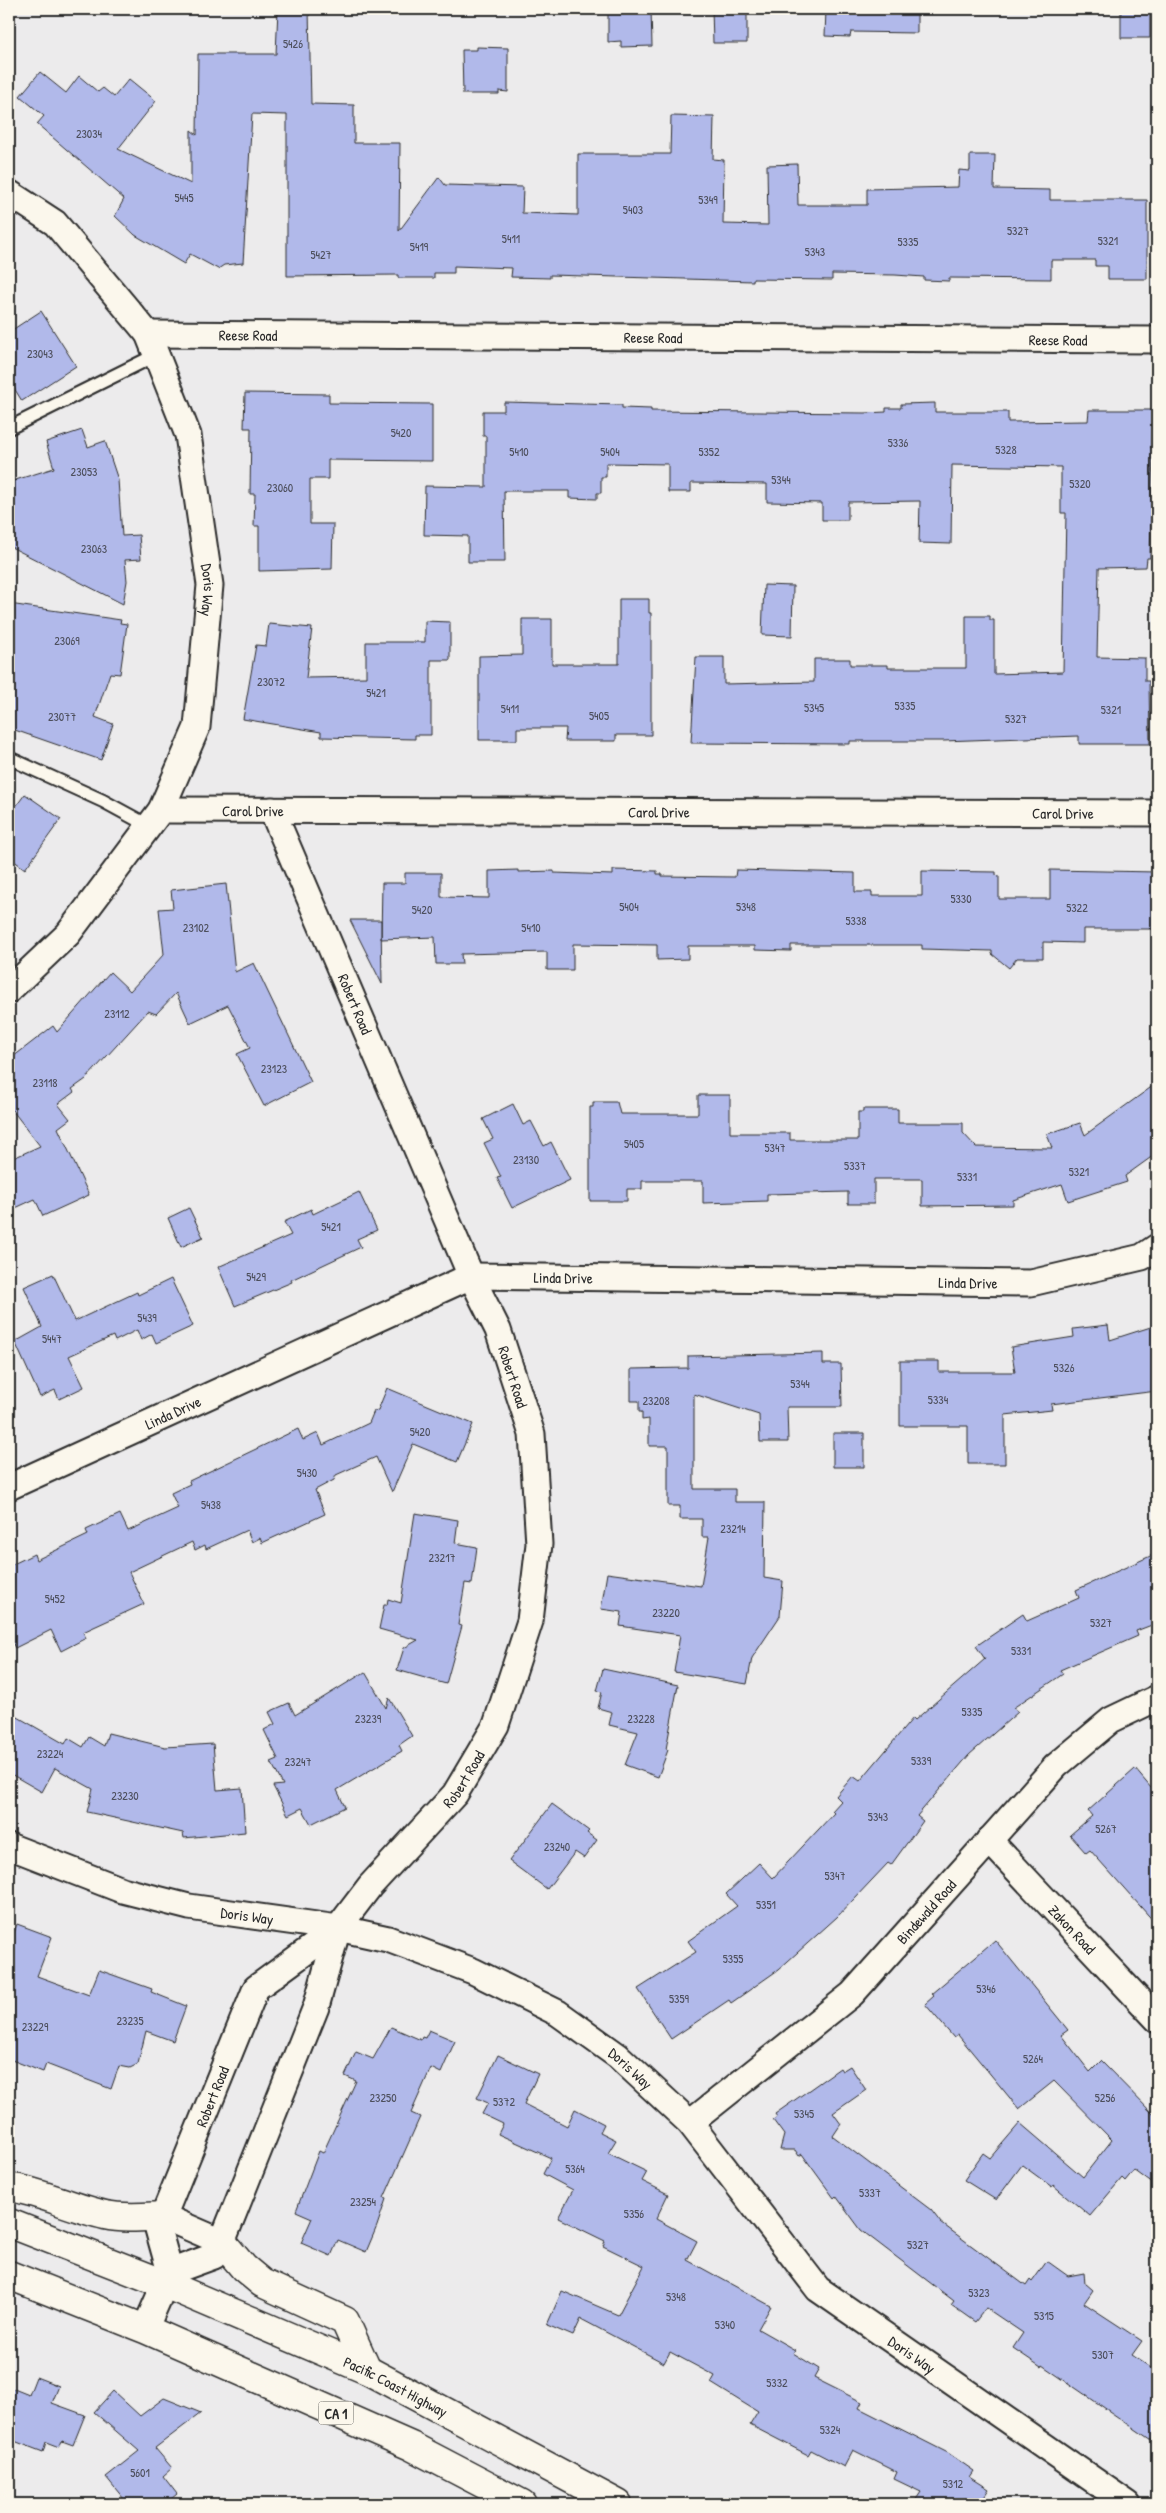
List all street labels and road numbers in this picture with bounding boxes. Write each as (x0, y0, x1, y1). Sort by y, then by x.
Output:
street label: Reese Road (219, 324, 278, 345)
street label: Reese Road (624, 326, 682, 348)
street label: Reese Road (1029, 329, 1087, 350)
street label: Doris Way (196, 562, 221, 617)
street label: Carol Drive (222, 800, 284, 821)
street label: Carol Drive (628, 801, 690, 822)
street label: Carol Drive (1032, 802, 1094, 823)
street label: Robert Road (333, 970, 377, 1038)
street label: Linda Drive (533, 1266, 593, 1288)
street label: Linda Drive (938, 1271, 998, 1293)
street label: Robert Road (493, 1343, 533, 1411)
street label: Linda Drive (141, 1390, 204, 1434)
street label: Robert Road (437, 1746, 489, 1812)
street label: Bindewald Road (891, 1874, 961, 1948)
street label: Zakon Road (1044, 1900, 1101, 1958)
street label: Doris Way (219, 1901, 275, 1929)
street label: Doris Way (605, 2042, 657, 2094)
street label: Robert Road (190, 2063, 234, 2130)
street label: Doris Way (884, 2331, 940, 2378)
street label: Pacific Coast Highway (340, 2351, 452, 2422)
road number: CA 1 (318, 2402, 354, 2424)

